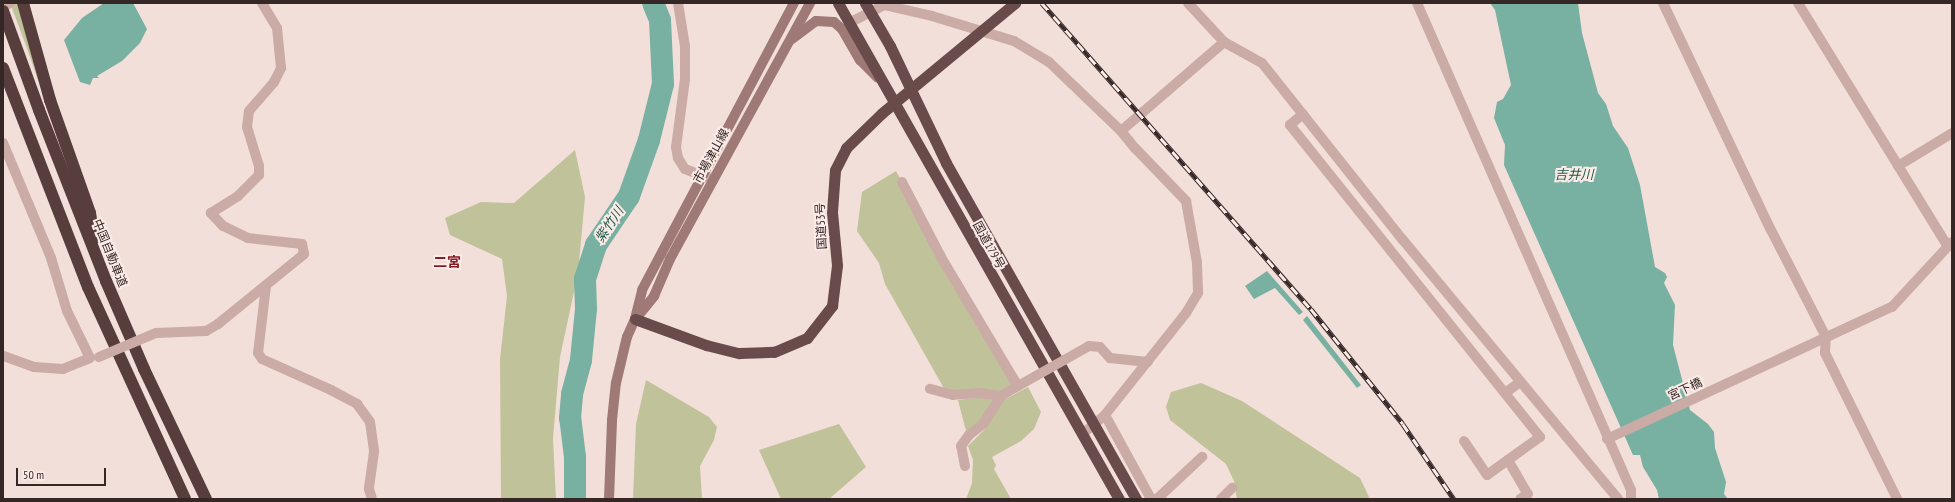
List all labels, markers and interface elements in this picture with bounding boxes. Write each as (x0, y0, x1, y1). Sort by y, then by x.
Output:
street label: 市場津山線 (690, 126, 732, 186)
water label: 吉井川 (1555, 167, 1593, 183)
street label: 国道53号 (813, 202, 829, 250)
water label: 紫竹川 (593, 204, 627, 246)
street label: 中国自動車道 (90, 217, 130, 289)
street label: 国道179号 (970, 219, 1008, 271)
district label: 二宮 (433, 254, 461, 270)
street label: 宮下橋 (1666, 375, 1704, 403)
scale bar (18, 460, 108, 486)
text: 50 m (23, 467, 44, 482)

